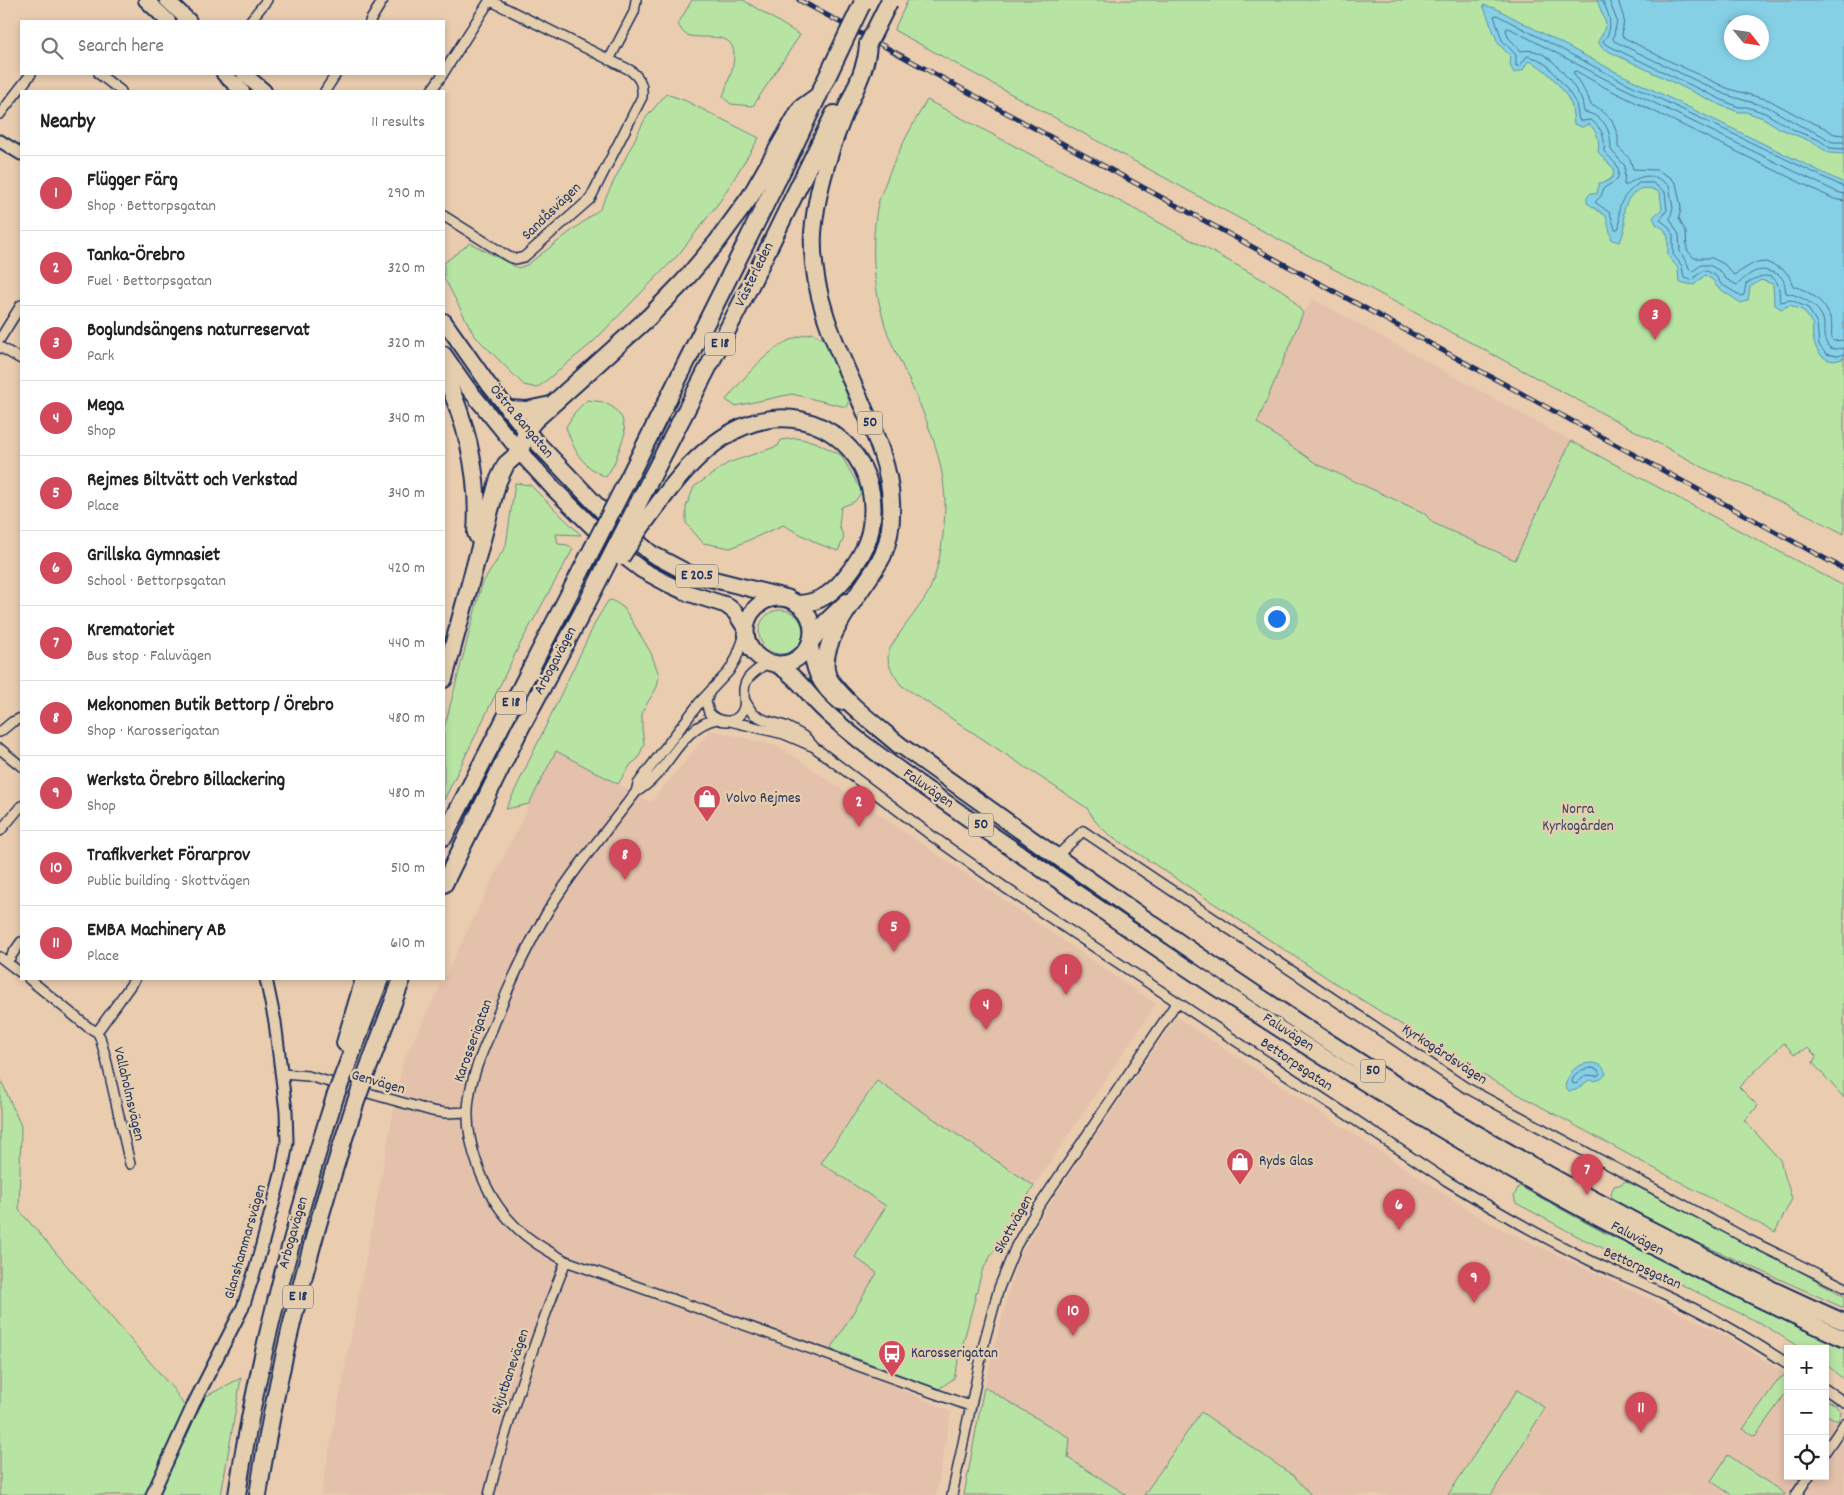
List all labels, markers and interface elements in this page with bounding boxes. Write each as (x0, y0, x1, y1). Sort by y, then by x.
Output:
north arrow (1724, 15, 1769, 60)
search box (20, 20, 445, 75)
icon: search (38, 34, 66, 62)
text: Search here (78, 34, 164, 61)
text: Nearby (40, 108, 95, 138)
text: 11 results (371, 111, 425, 134)
text: Flügger Färg (87, 168, 178, 195)
street label: Sandåsvägen (517, 178, 587, 246)
text: 1 (54, 182, 58, 205)
text: 290 m (387, 182, 425, 205)
text: Shop · Bettorpsgatan (87, 195, 216, 218)
street label: Västerleden (730, 239, 780, 311)
text: Tanka-Örebro (87, 243, 185, 270)
text: 2 (53, 257, 60, 280)
text: 320 m (388, 257, 425, 280)
text: Fuel · Bettorpsgatan (87, 270, 212, 293)
pin: 3 (1639, 299, 1671, 340)
text: Boglundsängens naturreservat (87, 318, 310, 345)
text: 3 (52, 332, 60, 355)
text: 320 m (388, 332, 425, 355)
road number: E 18 (705, 332, 735, 356)
text: Park (87, 345, 114, 368)
street label: Östra Bangatan (484, 380, 558, 464)
text: Mega (87, 393, 124, 420)
text: 4 (53, 407, 59, 430)
text: 340 m (388, 407, 425, 430)
road number: 50 (858, 412, 882, 434)
text: Shop (87, 420, 116, 443)
text: Rejmes Biltvätt och Verkstad (87, 468, 297, 495)
text: 5 (52, 482, 60, 505)
text: 340 m (388, 482, 425, 505)
text: Place (87, 495, 119, 518)
text: Grillska Gymnasiet (87, 543, 220, 570)
text: 6 (52, 557, 60, 580)
text: 420 m (388, 557, 425, 580)
road number: E 20.5 (676, 564, 718, 588)
text: School · Bettorpsgatan (87, 570, 226, 593)
your location (1264, 606, 1290, 632)
text: Krematoriet (87, 618, 175, 645)
street label: Arbogavägen (529, 623, 583, 699)
text: 7 (53, 632, 59, 655)
text: 440 m (388, 632, 425, 655)
text: Bus stop · Faluvägen (87, 645, 211, 668)
road number: E 18 (496, 691, 526, 714)
text: Mekonomen Butik Bettorp / Örebro (87, 693, 334, 720)
text: 8 (53, 707, 59, 730)
text: 480 m (389, 707, 425, 730)
text: Shop · Karosserigatan (87, 720, 220, 743)
street label: Faluvägen (898, 763, 958, 815)
text: Werksta Örebro Billackering (87, 768, 285, 795)
text: 9 (52, 782, 60, 805)
text: 480 m (389, 782, 425, 805)
shop icon: Volvo Rejmes (692, 784, 722, 823)
pin: 2 (843, 786, 875, 827)
place label: Volvo Rejmes (726, 788, 801, 810)
text: Shop (87, 795, 116, 818)
park label: Norra Kyrkogården (1542, 799, 1614, 838)
road number: 50 (968, 814, 994, 836)
pin: 8 (609, 839, 641, 880)
text: Trafikverket Förarprov (87, 843, 250, 870)
text: 10 (50, 857, 62, 880)
text: 510 m (391, 857, 425, 880)
text: Public building · Skottvägen (87, 870, 250, 893)
pin: 5 (878, 911, 910, 952)
text: EMBA Machinery AB (87, 918, 226, 945)
text: 11 (52, 932, 60, 955)
text: 610 m (390, 932, 425, 955)
text: Place (87, 945, 119, 968)
pin: 1 (1050, 954, 1082, 995)
pin: 4 (970, 989, 1002, 1030)
street label: Karosserigatan (449, 996, 499, 1086)
street label: Faluvägen (1258, 1008, 1318, 1058)
street label: Kyrkogårdsvägen (1397, 1019, 1491, 1091)
street label: Bettorpsgatan (1255, 1033, 1337, 1097)
street label: Vallaholmsvägen (106, 1045, 150, 1143)
road number: 50 (1360, 1060, 1386, 1082)
street label: Genvägen (349, 1065, 408, 1101)
shop icon: Ryds Glas (1225, 1147, 1255, 1186)
place label: Ryds Glas (1259, 1151, 1314, 1173)
pin: 7 (1571, 1154, 1603, 1195)
street label: Glanshammarsvägen (219, 1182, 273, 1302)
pin: 6 (1383, 1189, 1415, 1230)
street label: Skottvägen (989, 1191, 1039, 1258)
street label: Arbogavägen (273, 1194, 315, 1272)
street label: Faluvägen (1606, 1216, 1668, 1262)
street label: Bettorpsgatan (1599, 1242, 1685, 1296)
pin: 9 (1458, 1262, 1490, 1303)
road number: E 18 (283, 1285, 313, 1308)
pin: 10 (1057, 1295, 1089, 1336)
street label: Skjutbanevägen (486, 1326, 536, 1418)
bus stop icon: Karosserigatan (877, 1339, 907, 1378)
place label: Karosserigatan (911, 1343, 998, 1365)
map controls (1784, 1345, 1829, 1480)
button: + (1784, 1345, 1829, 1390)
button: − (1784, 1390, 1829, 1435)
pin: 11 (1625, 1392, 1657, 1433)
button: locate (1784, 1435, 1829, 1480)

